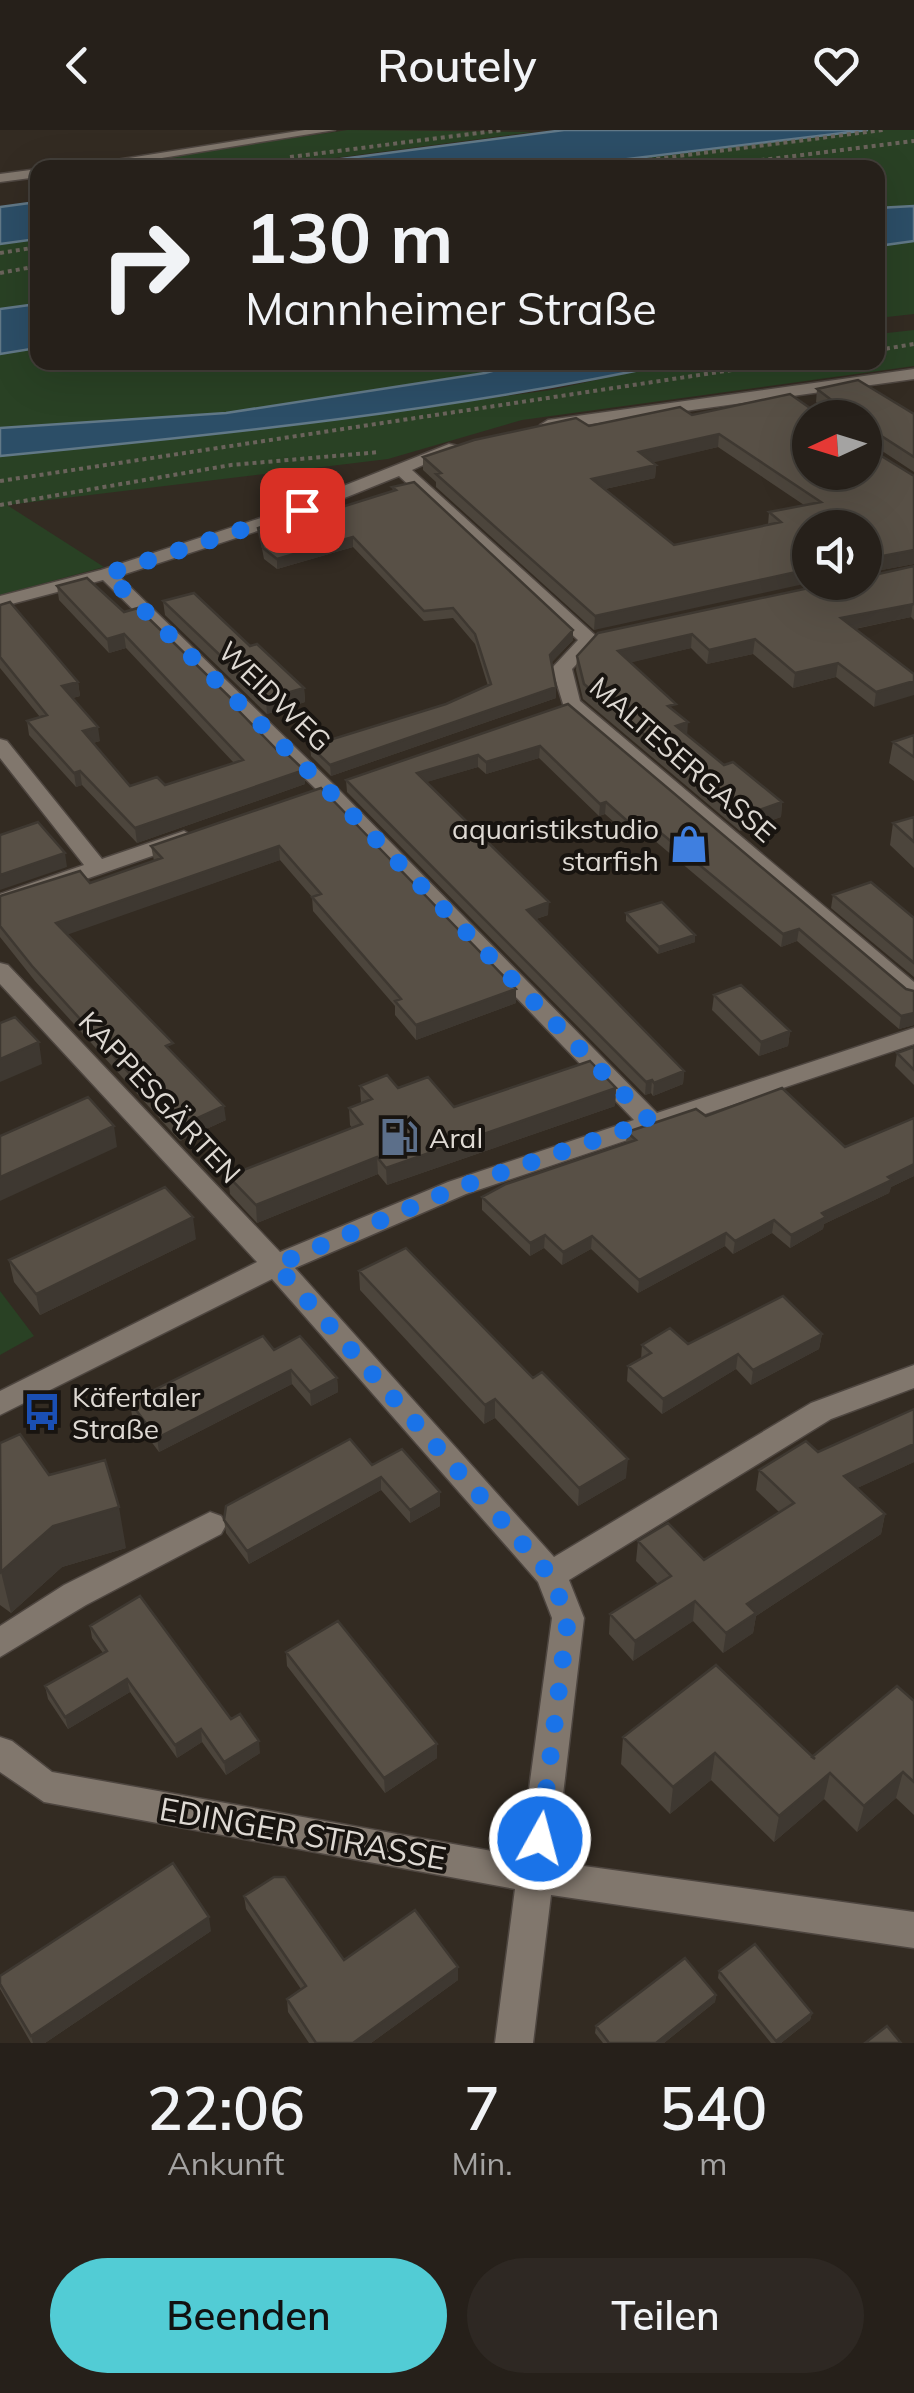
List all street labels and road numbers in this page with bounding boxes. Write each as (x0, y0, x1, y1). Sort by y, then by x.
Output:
street label: WEIDWEG (211, 634, 339, 758)
street label: MALTESERGASSE (583, 669, 783, 849)
street label: KAPPESGÄRTEN (72, 1004, 248, 1190)
street label: EDINGER STRASSE (157, 1788, 449, 1878)

